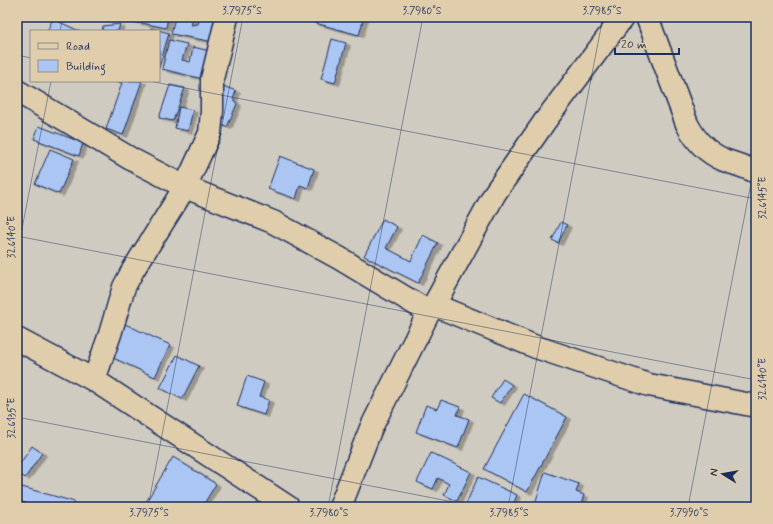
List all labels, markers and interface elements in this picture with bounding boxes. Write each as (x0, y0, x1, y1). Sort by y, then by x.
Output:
text: 3.7975°S (222, 4, 262, 18)
text: 3.7980°S (403, 4, 442, 18)
text: 3.7985°S (582, 4, 622, 18)
legend (30, 30, 160, 82)
scale bar (615, 30, 679, 56)
text: 20 m (621, 37, 647, 53)
text: Road (66, 39, 90, 55)
text: Building (66, 59, 106, 76)
text: 32.6145°E (756, 177, 770, 219)
text: 32.6140°E (5, 216, 19, 258)
text: 32.6140°E (756, 358, 770, 400)
text: 32.6135°E (5, 397, 19, 438)
north arrow (703, 454, 743, 494)
text: N (707, 467, 722, 477)
text: 3.7975°S (129, 506, 169, 520)
text: 3.7980°S (310, 506, 349, 520)
text: 3.7985°S (489, 506, 529, 520)
text: 3.7990°S (670, 506, 709, 520)

